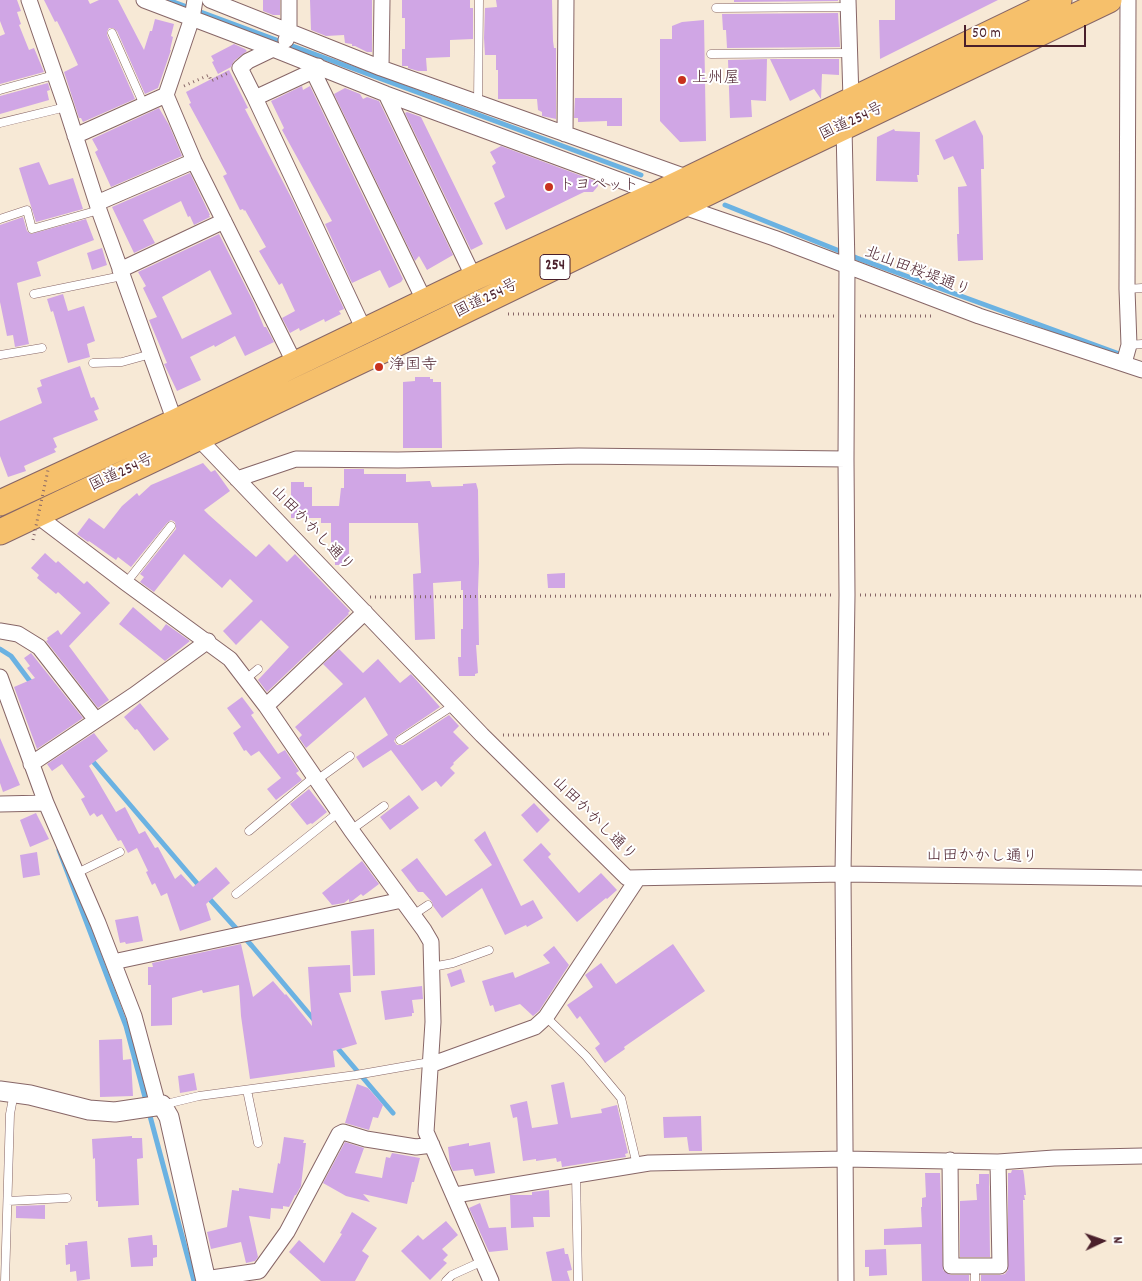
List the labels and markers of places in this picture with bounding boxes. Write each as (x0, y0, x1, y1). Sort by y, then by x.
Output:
place label: 上州屋 (692, 70, 740, 90)
marker: 上州屋 (676, 74, 688, 86)
place label: トヨペット (559, 177, 639, 197)
marker: トヨペット (543, 181, 555, 193)
place label: 浄国寺 (389, 357, 437, 377)
marker: 浄国寺 (373, 361, 385, 373)

